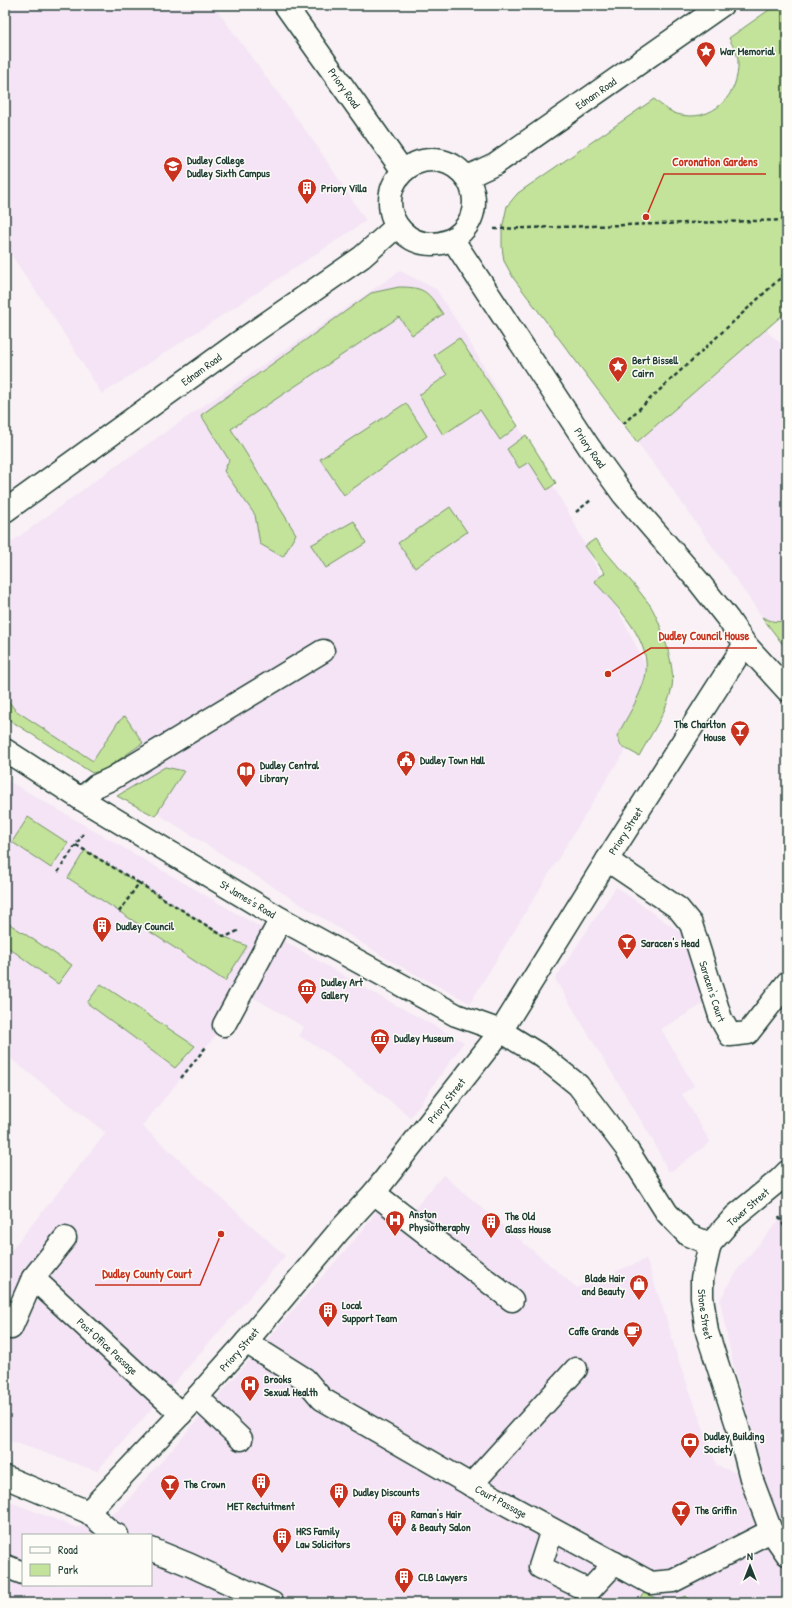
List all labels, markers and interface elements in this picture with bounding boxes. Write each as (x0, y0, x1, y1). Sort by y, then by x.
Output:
place icon: War Memorial (695, 40, 717, 68)
place label: War Memorial (720, 44, 776, 58)
street label: Priory Road (325, 65, 364, 111)
street label: Ednam Road (573, 74, 619, 112)
callout: Coronation Gardens (664, 150, 766, 174)
place label: Dudley College Dudley Sixth Campus (187, 153, 271, 181)
text: Coronation Gardens (672, 153, 758, 170)
school or university icon: Dudley College Dudley Sixth Campus (162, 155, 184, 183)
building icon: Priory Villa (296, 177, 318, 205)
place label: Priory Villa (321, 181, 367, 196)
street label: Ednam Road (178, 350, 225, 389)
place label: Bert Bissell Cairn (632, 353, 679, 380)
place icon: Bert Bissell Cairn (607, 355, 629, 383)
street label: Priory Road (571, 425, 609, 471)
callout: Dudley Council House (651, 624, 757, 648)
text: Dudley Council House (659, 627, 749, 645)
place label: The Charlton House (673, 717, 727, 744)
bar icon: The Charlton House (729, 719, 751, 747)
public building icon: Dudley Town Hall (395, 749, 417, 777)
place label: Dudley Town Hall (420, 753, 486, 768)
place label: Dudley Central Library (260, 758, 320, 786)
library icon: Dudley Central Library (235, 760, 257, 788)
street label: Priory Street (605, 805, 646, 857)
street label: St James's Road (217, 877, 279, 922)
building icon: Dudley Council (91, 915, 113, 943)
place label: Dudley Council (116, 919, 175, 934)
bar icon: Saracen's Head (616, 932, 638, 960)
place label: Saracen's Head (641, 936, 700, 950)
street label: Saracen's Court (696, 959, 728, 1025)
place label: Dudley Art Gallery (321, 975, 364, 1003)
museum icon: Dudley Art Gallery (296, 977, 318, 1005)
museum icon: Dudley Museum (369, 1027, 391, 1055)
place label: Dudley Museum (394, 1031, 454, 1046)
street label: Priory Street (424, 1075, 469, 1126)
street label: Tower Street (724, 1185, 772, 1229)
place label: Anston Physiotheraphy (409, 1207, 470, 1235)
hospital icon: Anston Physiotheraphy (384, 1209, 406, 1237)
place label: The Old Glass House (504, 1209, 552, 1236)
building icon: The Old Glass House (480, 1211, 502, 1239)
callout: Dudley County Court (95, 1261, 200, 1285)
text: Dudley County Court (102, 1265, 193, 1283)
place label: Blade Hair and Beauty (582, 1271, 626, 1299)
shop icon: Blade Hair and Beauty (628, 1273, 650, 1301)
street label: Stone Street (695, 1289, 716, 1341)
place label: Local Support Team (342, 1298, 398, 1326)
building icon: Local Support Team (317, 1300, 339, 1328)
street label: Post Office Passage (74, 1315, 141, 1378)
cafe icon: Caffe Grande (622, 1320, 644, 1348)
place label: Caffe Grande (569, 1324, 620, 1338)
street label: Priory Street (216, 1325, 262, 1374)
place label: Brooks Sexual Health (264, 1372, 318, 1399)
hospital icon: Brooks Sexual Health (239, 1374, 261, 1402)
place label: Dudley Building Society (704, 1429, 764, 1457)
bank icon: Dudley Building Society (679, 1431, 701, 1459)
building icon: MET Rectuitment (250, 1471, 272, 1499)
bar icon: The Crown (159, 1473, 181, 1501)
place label: The Crown (183, 1477, 225, 1491)
building icon: Dudley Discounts (328, 1481, 350, 1509)
street label: Court Passage (472, 1481, 530, 1521)
place label: Dudley Discounts (353, 1485, 420, 1500)
place label: MET Rectuitment (227, 1499, 296, 1513)
bar icon: The Griffin (670, 1499, 692, 1527)
place label: The Griffin (694, 1503, 737, 1517)
place label: Raman's Hair & Beauty Salon (411, 1507, 471, 1535)
building icon: Raman's Hair & Beauty Salon (386, 1509, 408, 1537)
place label: HRS Family Law Solicitors (296, 1524, 351, 1551)
building icon: HRS Family Law Solicitors (271, 1526, 293, 1554)
legend (22, 1534, 152, 1586)
text: Road (58, 1541, 78, 1558)
north arrow (730, 1546, 770, 1586)
text: N (747, 1549, 753, 1563)
text: Park (58, 1561, 78, 1578)
building icon: CLB Lawyers (393, 1566, 415, 1594)
place label: CLB Lawyers (418, 1570, 468, 1585)

